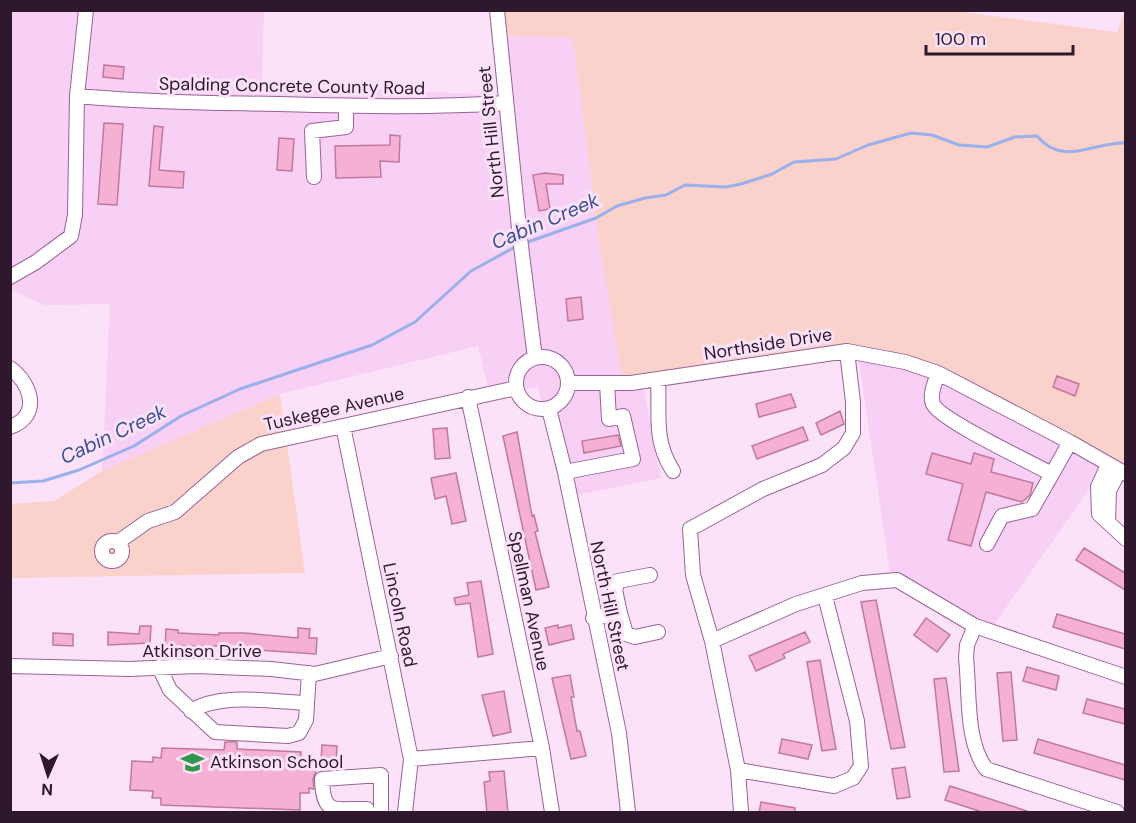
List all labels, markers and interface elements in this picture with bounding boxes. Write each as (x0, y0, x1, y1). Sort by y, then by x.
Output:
scale bar (926, 18, 1073, 56)
text: 100 m (935, 27, 986, 51)
street label: North Hill Street (472, 65, 510, 199)
street label: Spalding Concrete County Road (159, 72, 425, 100)
water label: Cabin Creek (487, 186, 603, 255)
street label: Northside Drive (702, 322, 834, 366)
street label: Tuskegee Avenue (262, 381, 406, 437)
water label: Cabin Creek (56, 398, 171, 470)
street label: Spellman Avenue (502, 529, 556, 673)
street label: North Hill Street (585, 539, 635, 673)
street label: Lincoln Road (377, 561, 423, 669)
street label: Atkinson Drive (142, 639, 262, 663)
north arrow (18, 745, 78, 805)
school or university icon: Atkinson School (179, 749, 205, 775)
place label: Atkinson School (210, 750, 343, 774)
text: N (41, 779, 54, 800)

